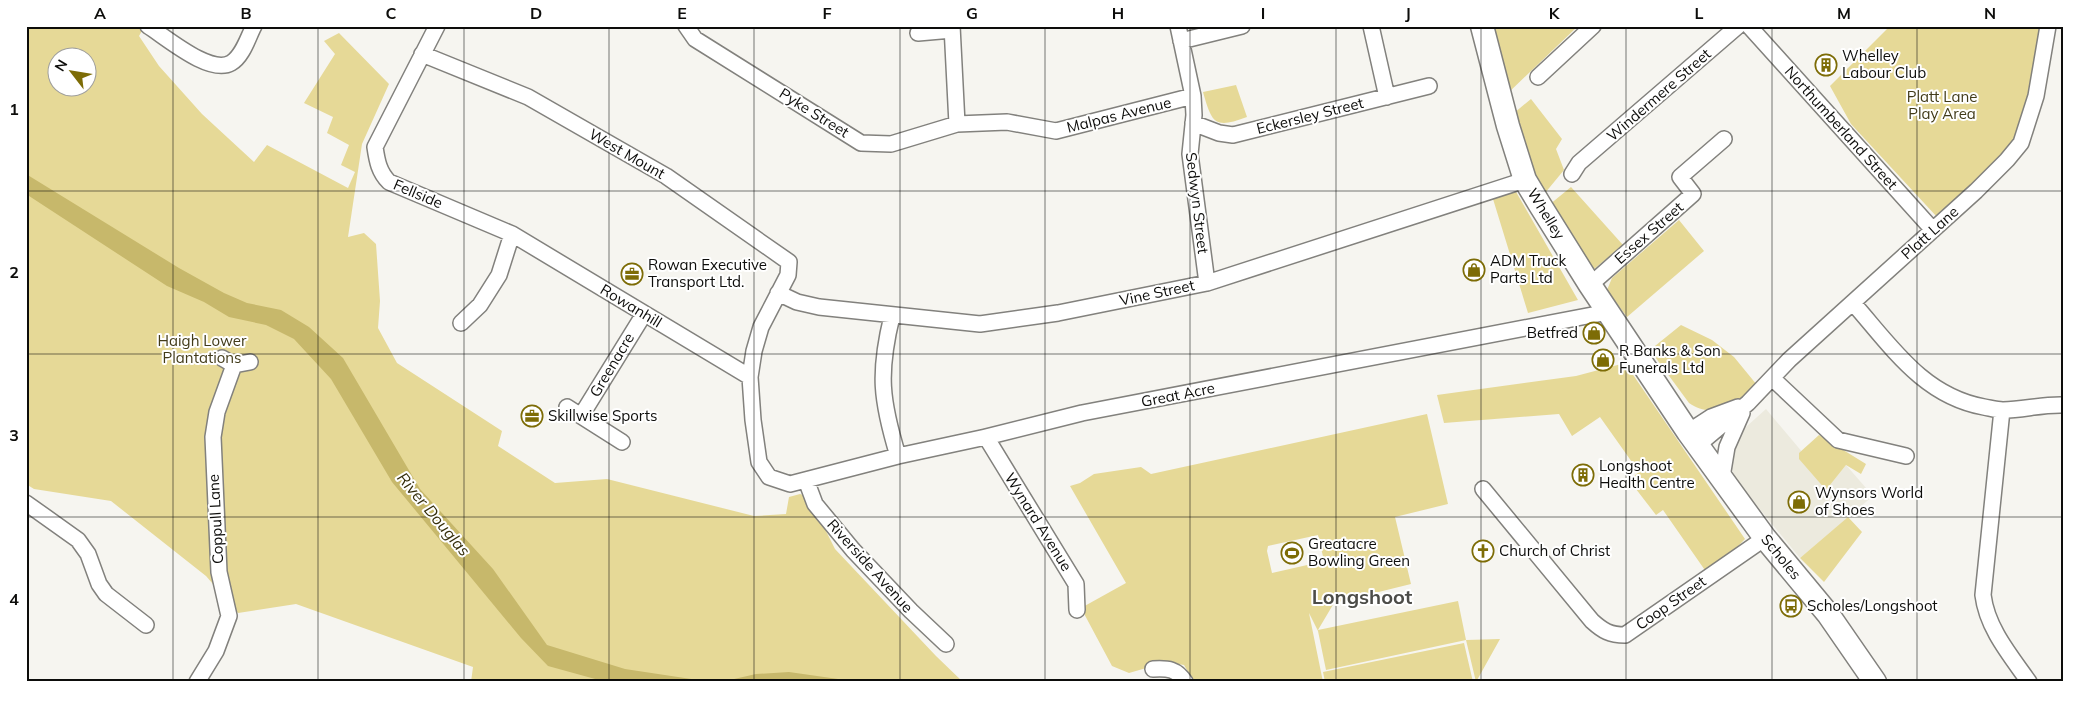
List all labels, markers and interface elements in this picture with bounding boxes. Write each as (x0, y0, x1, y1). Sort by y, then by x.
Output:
text: A (94, 3, 106, 23)
text: B (240, 3, 252, 23)
text: C (386, 3, 397, 23)
text: D (530, 3, 542, 23)
text: E (677, 3, 687, 23)
text: F (822, 3, 832, 23)
text: G (966, 3, 978, 23)
text: H (1112, 3, 1124, 23)
text: I (1261, 3, 1265, 23)
text: J (1405, 3, 1411, 23)
text: K (1549, 3, 1561, 23)
text: L (1695, 3, 1704, 23)
text: M (1837, 3, 1851, 23)
text: N (1984, 3, 1996, 23)
street label: Windermere Street (1603, 44, 1715, 145)
place label: Whelley Labour Club (1842, 46, 1926, 82)
north arrow (48, 48, 98, 98)
building icon: Whelley Labour Club (1814, 53, 1838, 77)
text: N (50, 56, 71, 74)
street label: Northumberland Street (1781, 62, 1902, 193)
street label: Pyke Street (776, 84, 853, 142)
park label: Platt Lane Play Area (1907, 87, 1977, 123)
street label: Malpas Avenue (1065, 92, 1173, 137)
street label: Eckersley Street (1254, 93, 1365, 138)
text: 1 (9, 99, 19, 119)
street label: West Mount (586, 124, 669, 183)
street label: Sedwyn Street (1182, 151, 1213, 255)
street label: Fellside (391, 175, 446, 212)
street label: Whelley (1523, 185, 1570, 243)
street label: Essex Street (1610, 198, 1687, 268)
street label: Platt Lane (1897, 202, 1962, 263)
place label: ADM Truck Parts Ltd (1490, 251, 1566, 287)
place label: Rowan Executive Transport Ltd. (648, 255, 767, 291)
shop icon: ADM Truck Parts Ltd (1462, 258, 1486, 282)
text: 2 (9, 262, 19, 282)
office icon: Rowan Executive Transport Ltd. (620, 262, 644, 286)
street label: Vine Street (1118, 275, 1196, 310)
street label: Rowanhill (597, 280, 666, 331)
shop icon: Betfred (1582, 321, 1606, 345)
place label: Betfred (1527, 323, 1578, 342)
street label: Greenacre (585, 329, 638, 400)
park label: Haigh Lower Plantations (158, 331, 247, 367)
place label: R Banks & Son Funerals Ltd (1619, 341, 1721, 377)
shop icon: R Banks & Son Funerals Ltd (1591, 348, 1615, 372)
street label: Great Acre (1140, 378, 1216, 411)
office icon: Skillwise Sports (520, 404, 544, 428)
place label: Skillwise Sports (548, 406, 657, 425)
text: 3 (9, 425, 19, 445)
place label: Longshoot Health Centre (1599, 456, 1695, 492)
building icon: Longshoot Health Centre (1571, 463, 1595, 487)
water label: River Douglas (393, 468, 475, 560)
street label: Wynard Avenue (1001, 469, 1076, 574)
street label: Coppull Lane (204, 474, 227, 565)
place label: Wynsors World of Shoes (1815, 483, 1923, 519)
shop icon: Wynsors World of Shoes (1787, 490, 1811, 514)
street label: Riverside Avenue (823, 515, 917, 616)
street label: Scholes (1757, 530, 1806, 583)
place label: Greatacre Bowling Green (1308, 534, 1410, 570)
church icon: Church of Christ (1471, 539, 1495, 563)
sports icon: Greatacre Bowling Green (1280, 541, 1304, 565)
place label: Church of Christ (1499, 541, 1610, 560)
street label: Coop Street (1632, 572, 1709, 634)
district label: Longshoot (1312, 584, 1413, 609)
text: 4 (9, 589, 19, 609)
bus stop icon: Scholes/Longshoot (1779, 594, 1803, 618)
place label: Scholes/Longshoot (1807, 596, 1938, 615)

